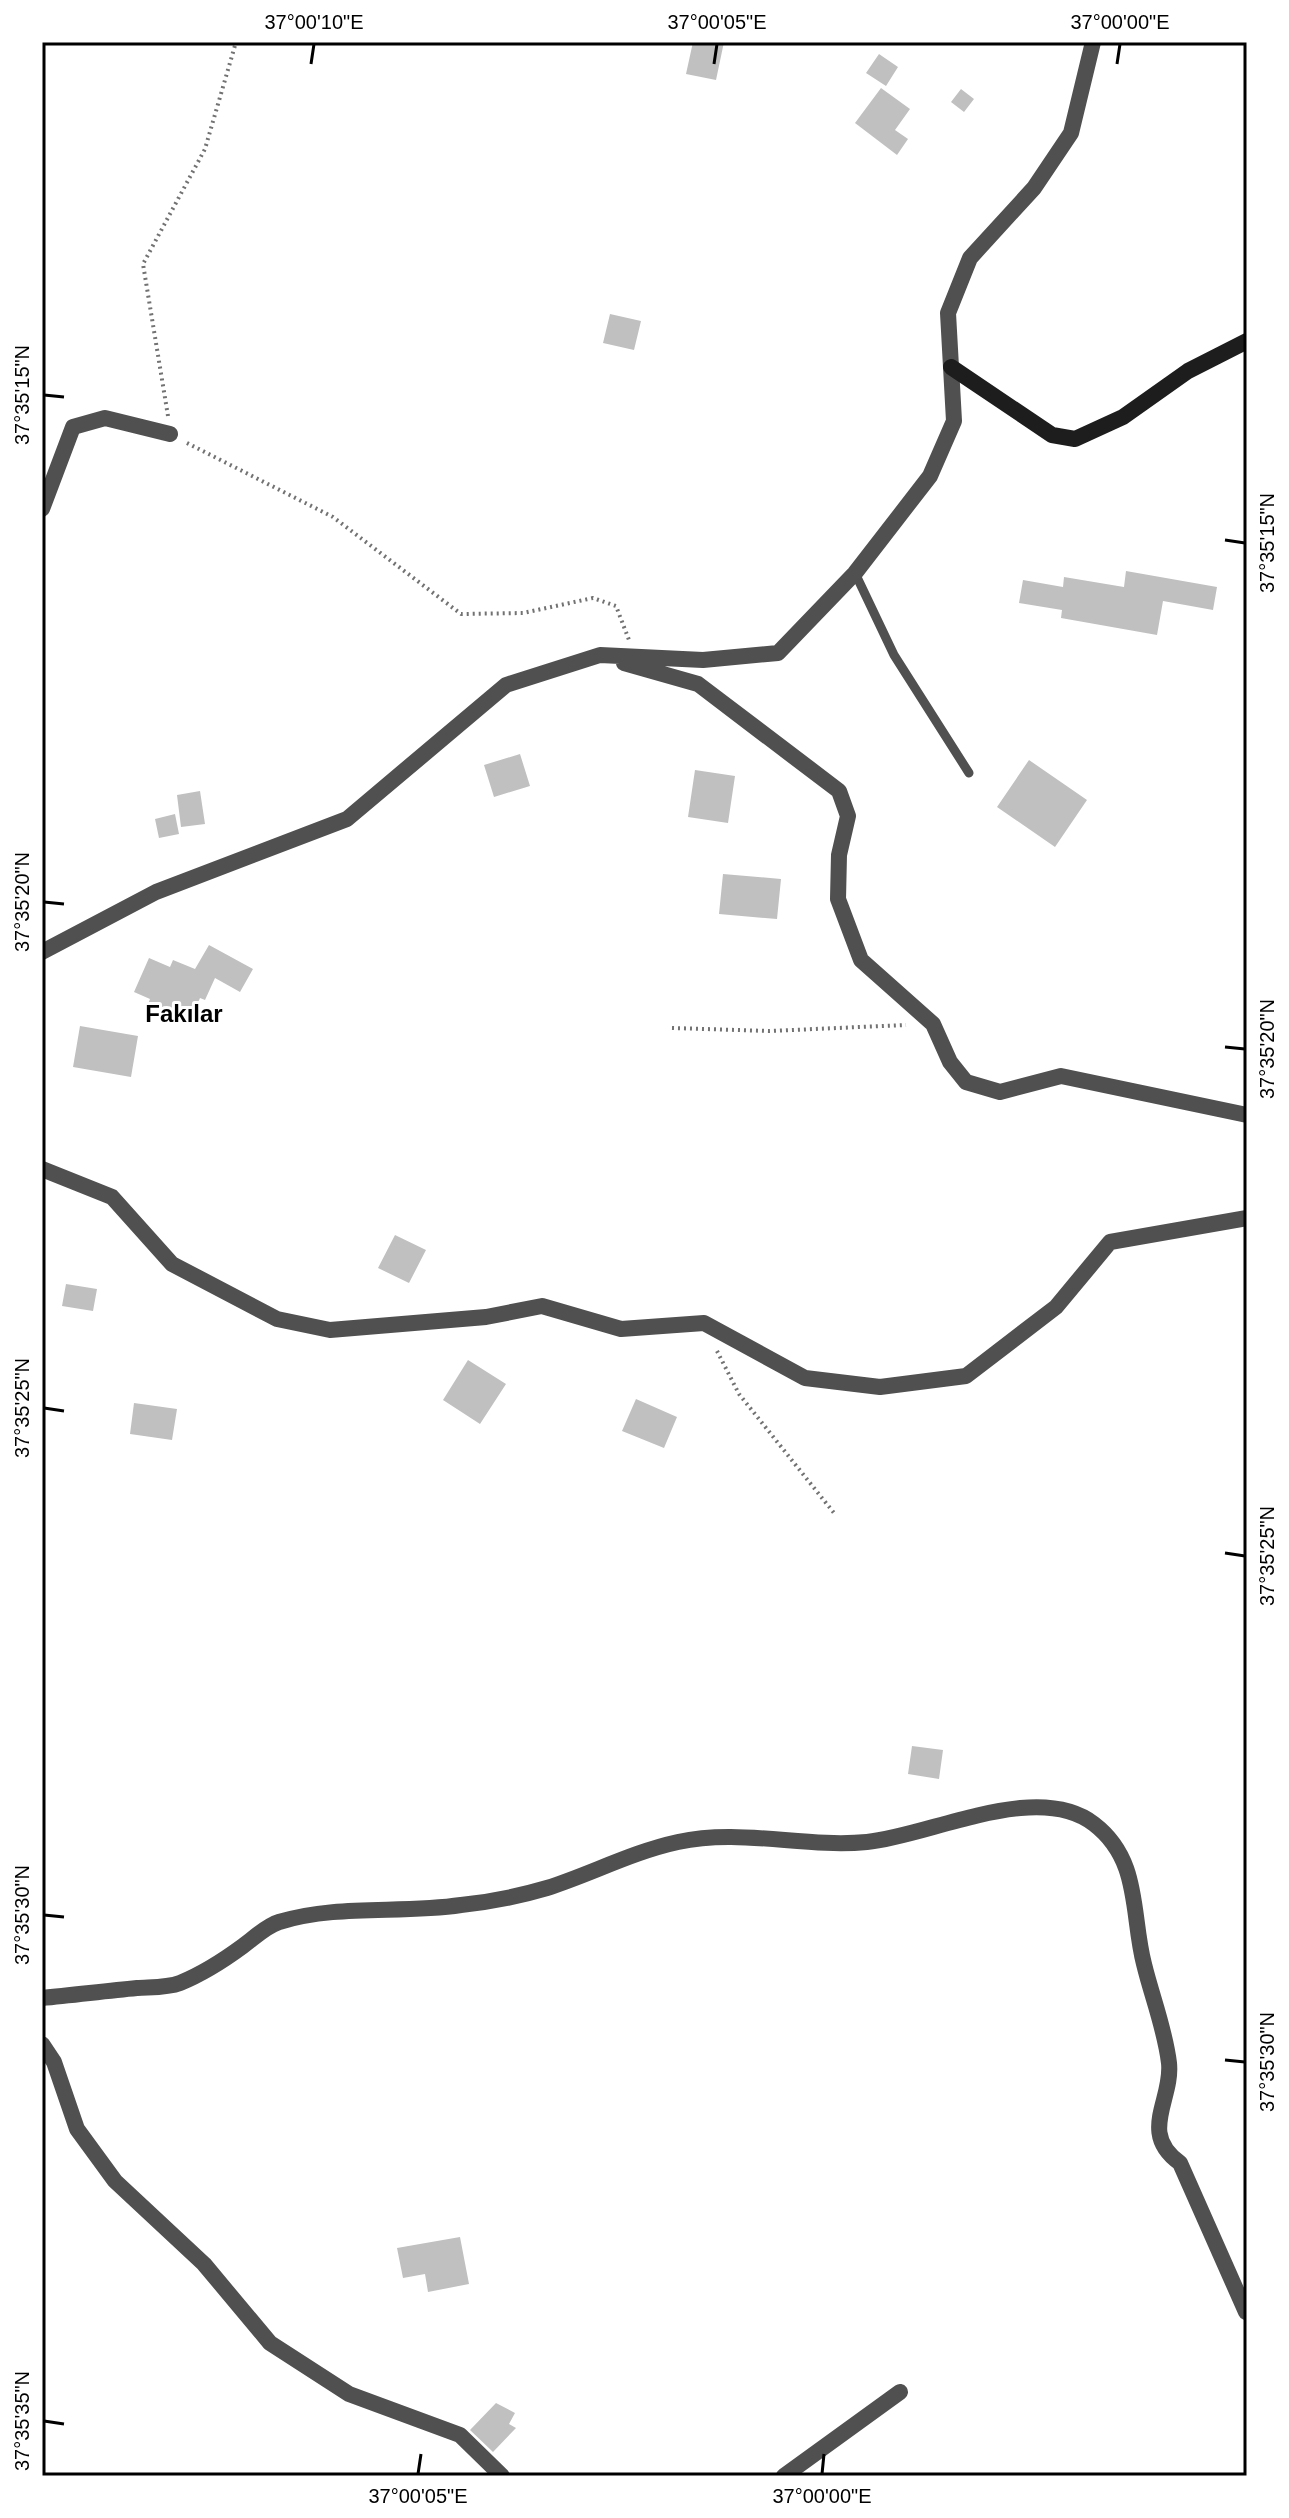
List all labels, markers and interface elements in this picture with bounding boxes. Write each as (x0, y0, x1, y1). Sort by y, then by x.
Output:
text: 37°00'10"E (265, 11, 364, 33)
text: 37°00'05"E (668, 11, 767, 33)
text: 37°00'00"E (1071, 11, 1170, 33)
text: 37°35'15"N (11, 345, 33, 445)
text: 37°35'15"N (1256, 493, 1278, 593)
text: 37°35'20"N (11, 852, 33, 952)
text: 37°35'20"N (1256, 999, 1278, 1099)
district label: Fakılar (145, 1000, 223, 1027)
text: 37°35'25"N (11, 1358, 33, 1458)
text: 37°35'25"N (1256, 1506, 1278, 1606)
text: 37°35'30"N (11, 1865, 33, 1965)
text: 37°35'30"N (1256, 2012, 1278, 2112)
text: 37°35'35"N (11, 2371, 33, 2471)
text: 37°00'05"E (369, 2485, 468, 2507)
text: 37°00'00"E (773, 2485, 872, 2507)

